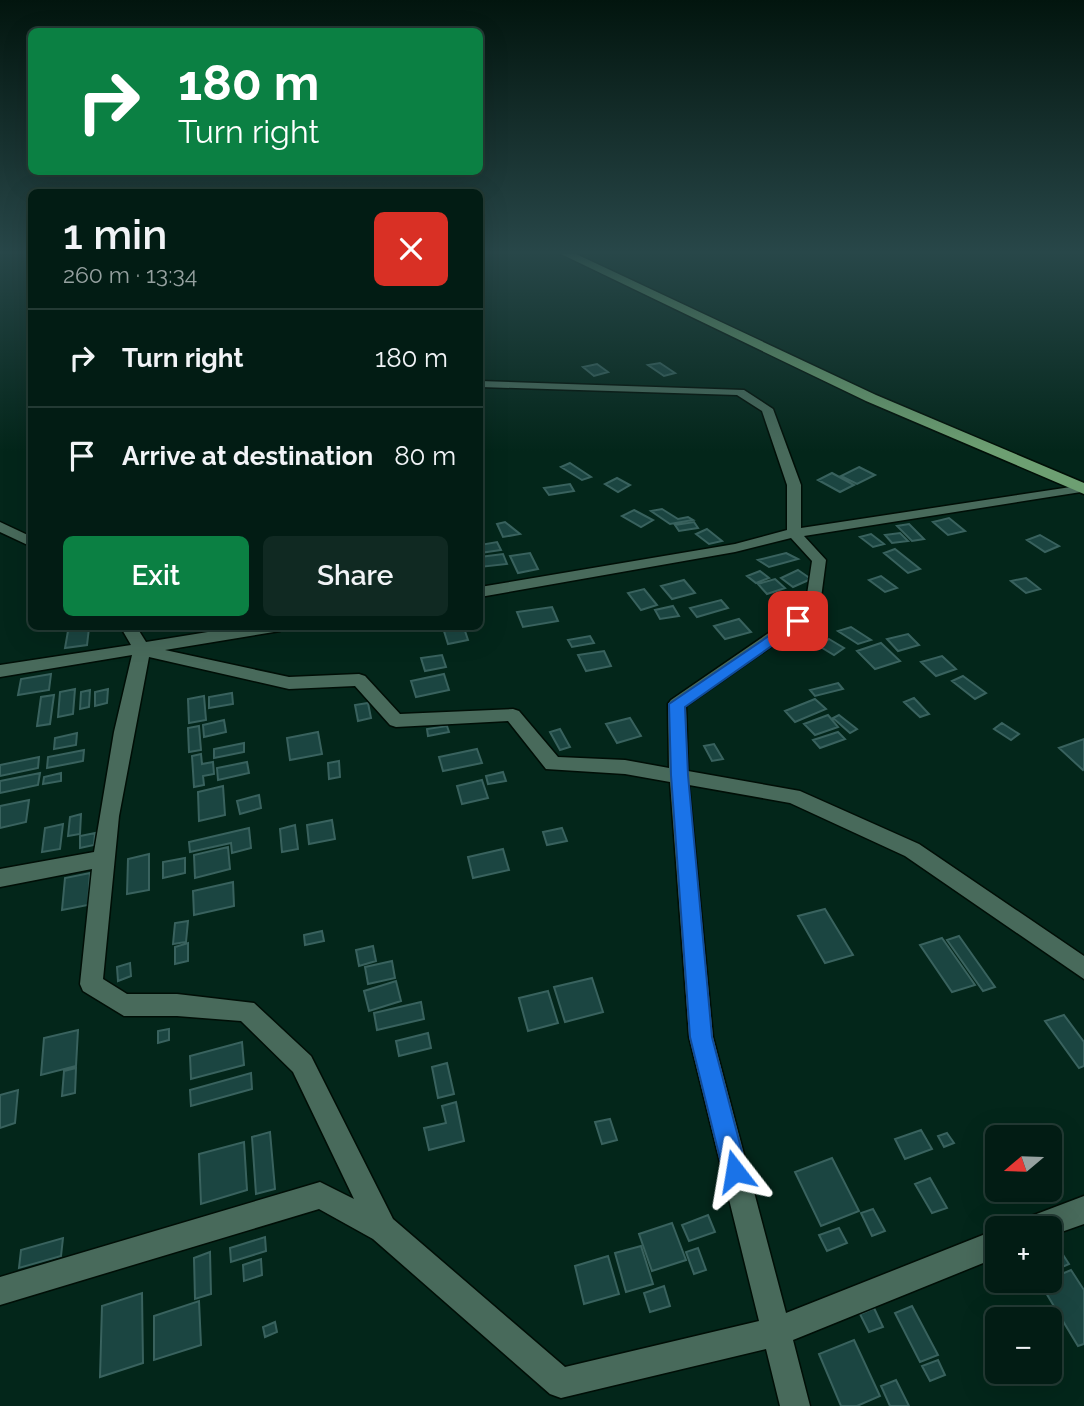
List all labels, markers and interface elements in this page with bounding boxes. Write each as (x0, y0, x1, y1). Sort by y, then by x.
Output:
text: 180 m (178, 54, 319, 111)
icon: right (63, 56, 154, 147)
text: Turn right (178, 113, 319, 150)
text: 1 min (63, 210, 167, 259)
button: close (374, 212, 448, 286)
text: 260 m · 13:34 (63, 261, 197, 288)
icon: right (63, 339, 101, 377)
text: Turn right (122, 343, 243, 373)
text: 180 m (375, 343, 448, 373)
icon: arrive (63, 437, 101, 475)
text: Arrive at destination (122, 441, 373, 471)
text: 80 m (394, 441, 456, 471)
button: Exit (63, 536, 249, 616)
button: Share (263, 536, 448, 616)
pin (768, 591, 828, 651)
icon: arrive (779, 602, 817, 640)
north arrow (985, 1125, 1062, 1202)
map controls (985, 1125, 1062, 1384)
position arrow (698, 1134, 772, 1208)
button: + (985, 1216, 1062, 1293)
button: − (985, 1307, 1062, 1384)

